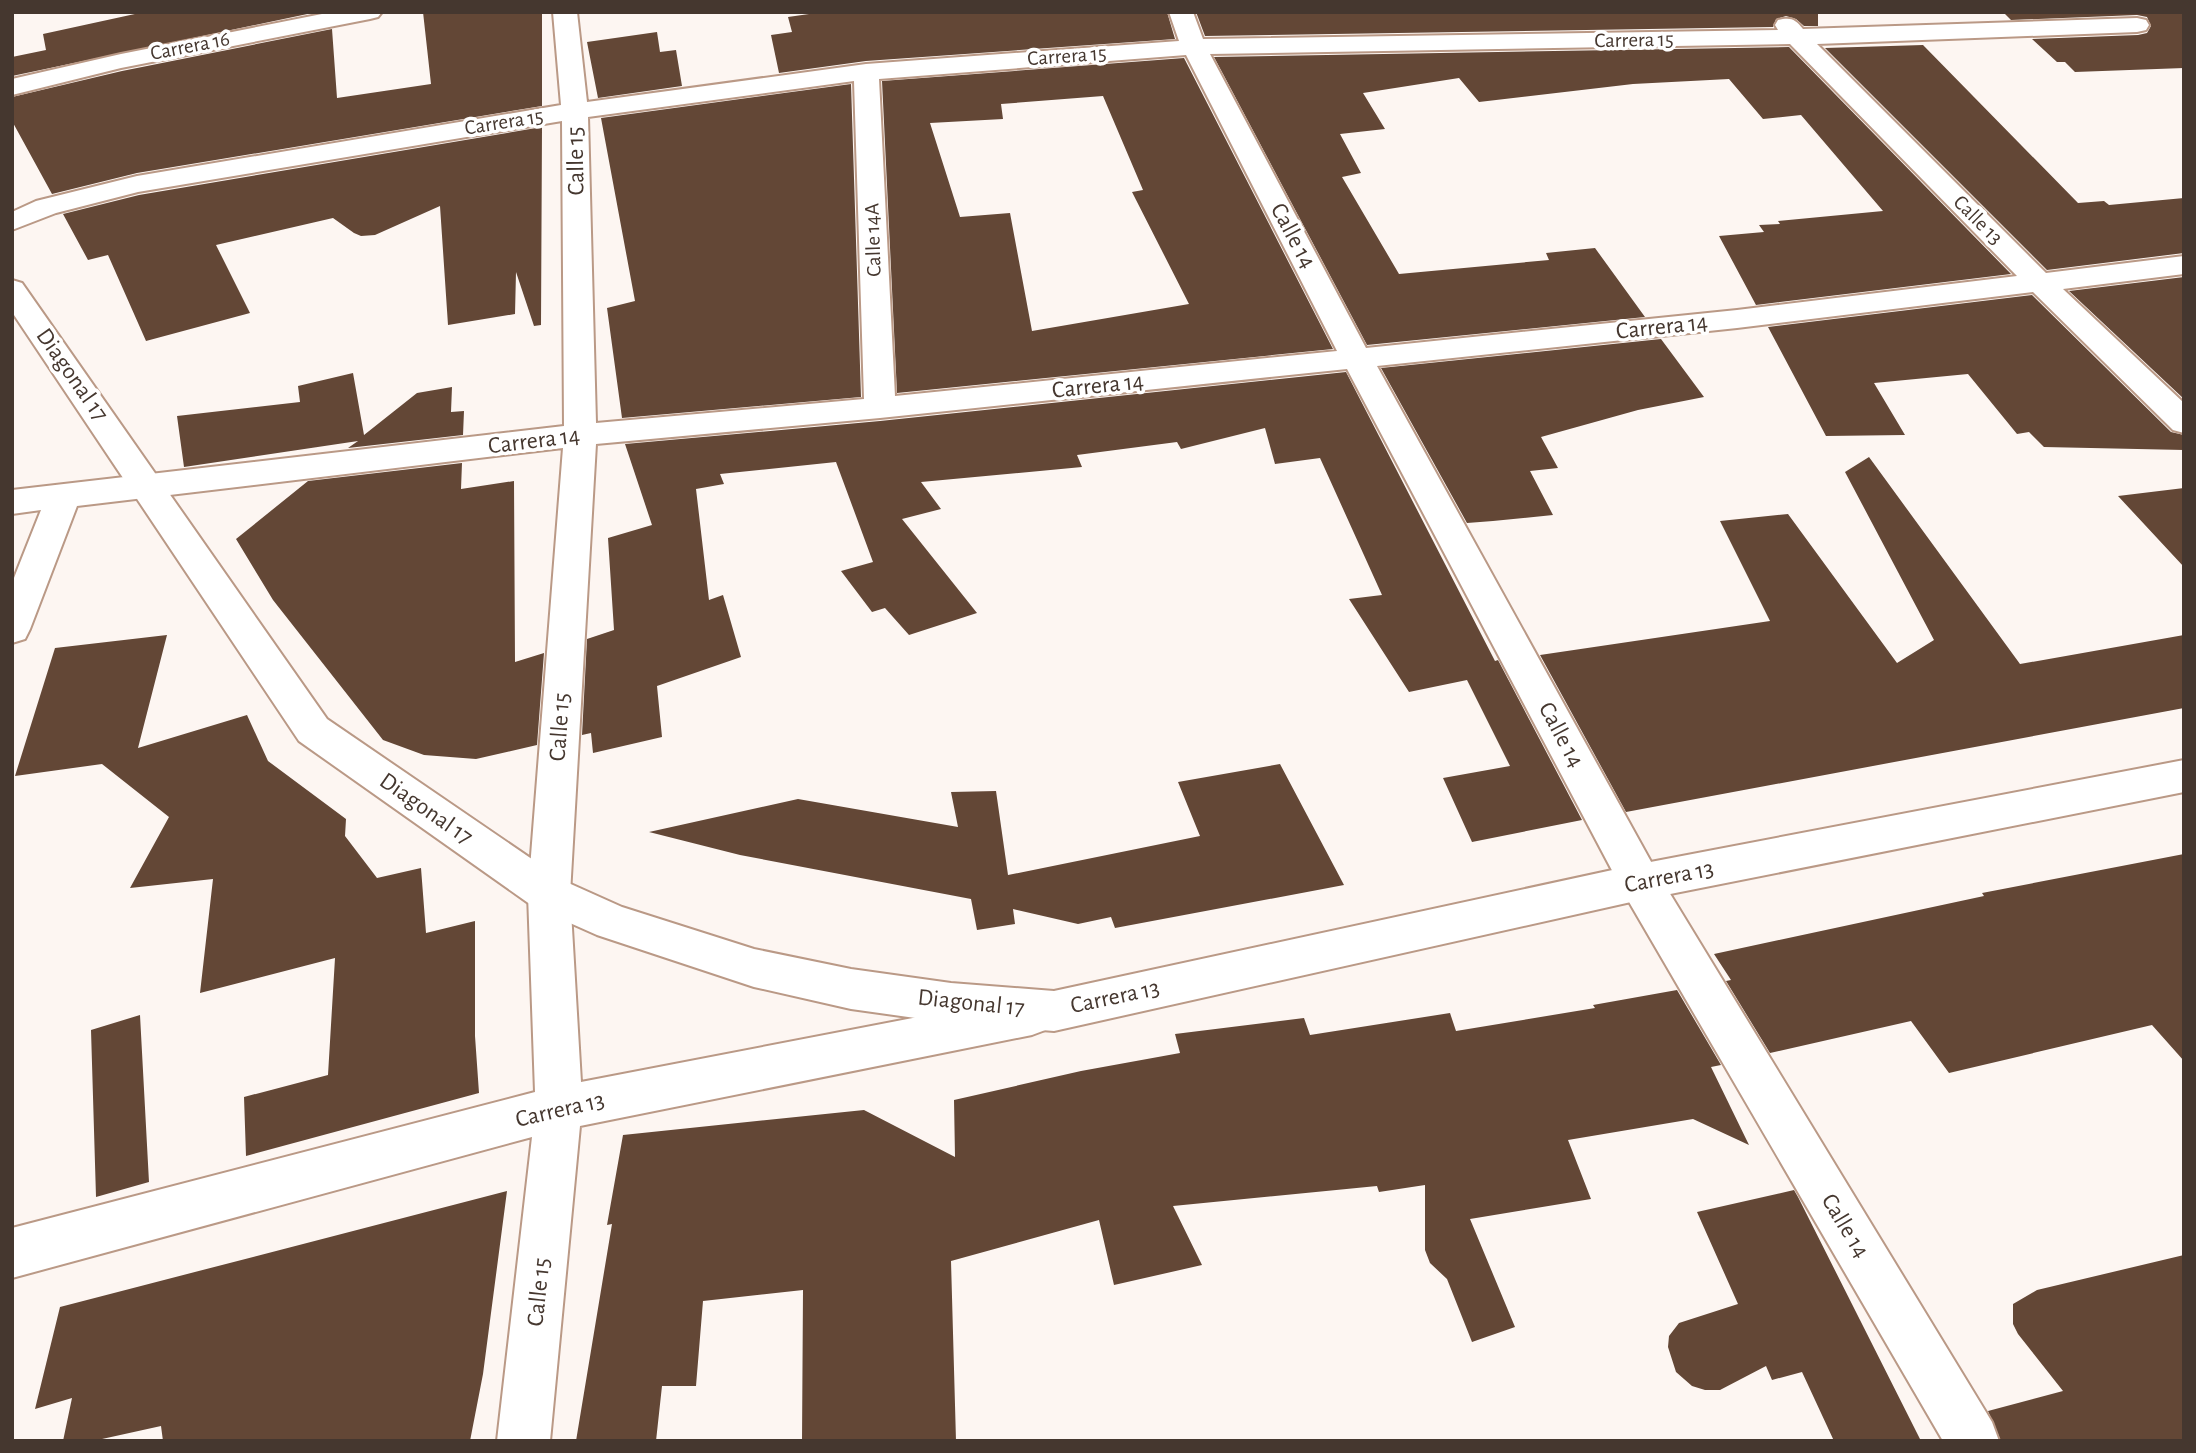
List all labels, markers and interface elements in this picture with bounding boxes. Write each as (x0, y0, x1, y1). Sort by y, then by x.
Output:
street label: Carrera 16 (148, 28, 232, 64)
street label: Carrera 15 (1594, 29, 1674, 51)
street label: Carrera 15 (1027, 43, 1107, 69)
street label: Carrera 15 (463, 105, 545, 139)
street label: Calle 15 (563, 126, 589, 196)
street label: Calle 13 (1949, 191, 2007, 249)
street label: Calle 14 (1266, 199, 1320, 273)
street label: Calle 14A (861, 203, 885, 277)
street label: Carrera 14 (1615, 310, 1709, 344)
street label: Diagonal 17 (31, 324, 113, 426)
street label: Carrera 14 (1051, 369, 1145, 403)
street label: Carrera 14 (487, 423, 581, 459)
street label: Calle 15 (546, 692, 574, 762)
street label: Calle 14 (1534, 698, 1588, 772)
street label: Diagonal 17 (375, 768, 477, 850)
street label: Carrera 13 (1622, 857, 1716, 897)
street label: Carrera 13 (1068, 976, 1162, 1018)
street label: Diagonal 17 (916, 985, 1026, 1021)
street label: Carrera 13 (513, 1088, 607, 1132)
street label: Calle 14 (1817, 1190, 1873, 1262)
street label: Calle 15 (523, 1257, 555, 1327)

